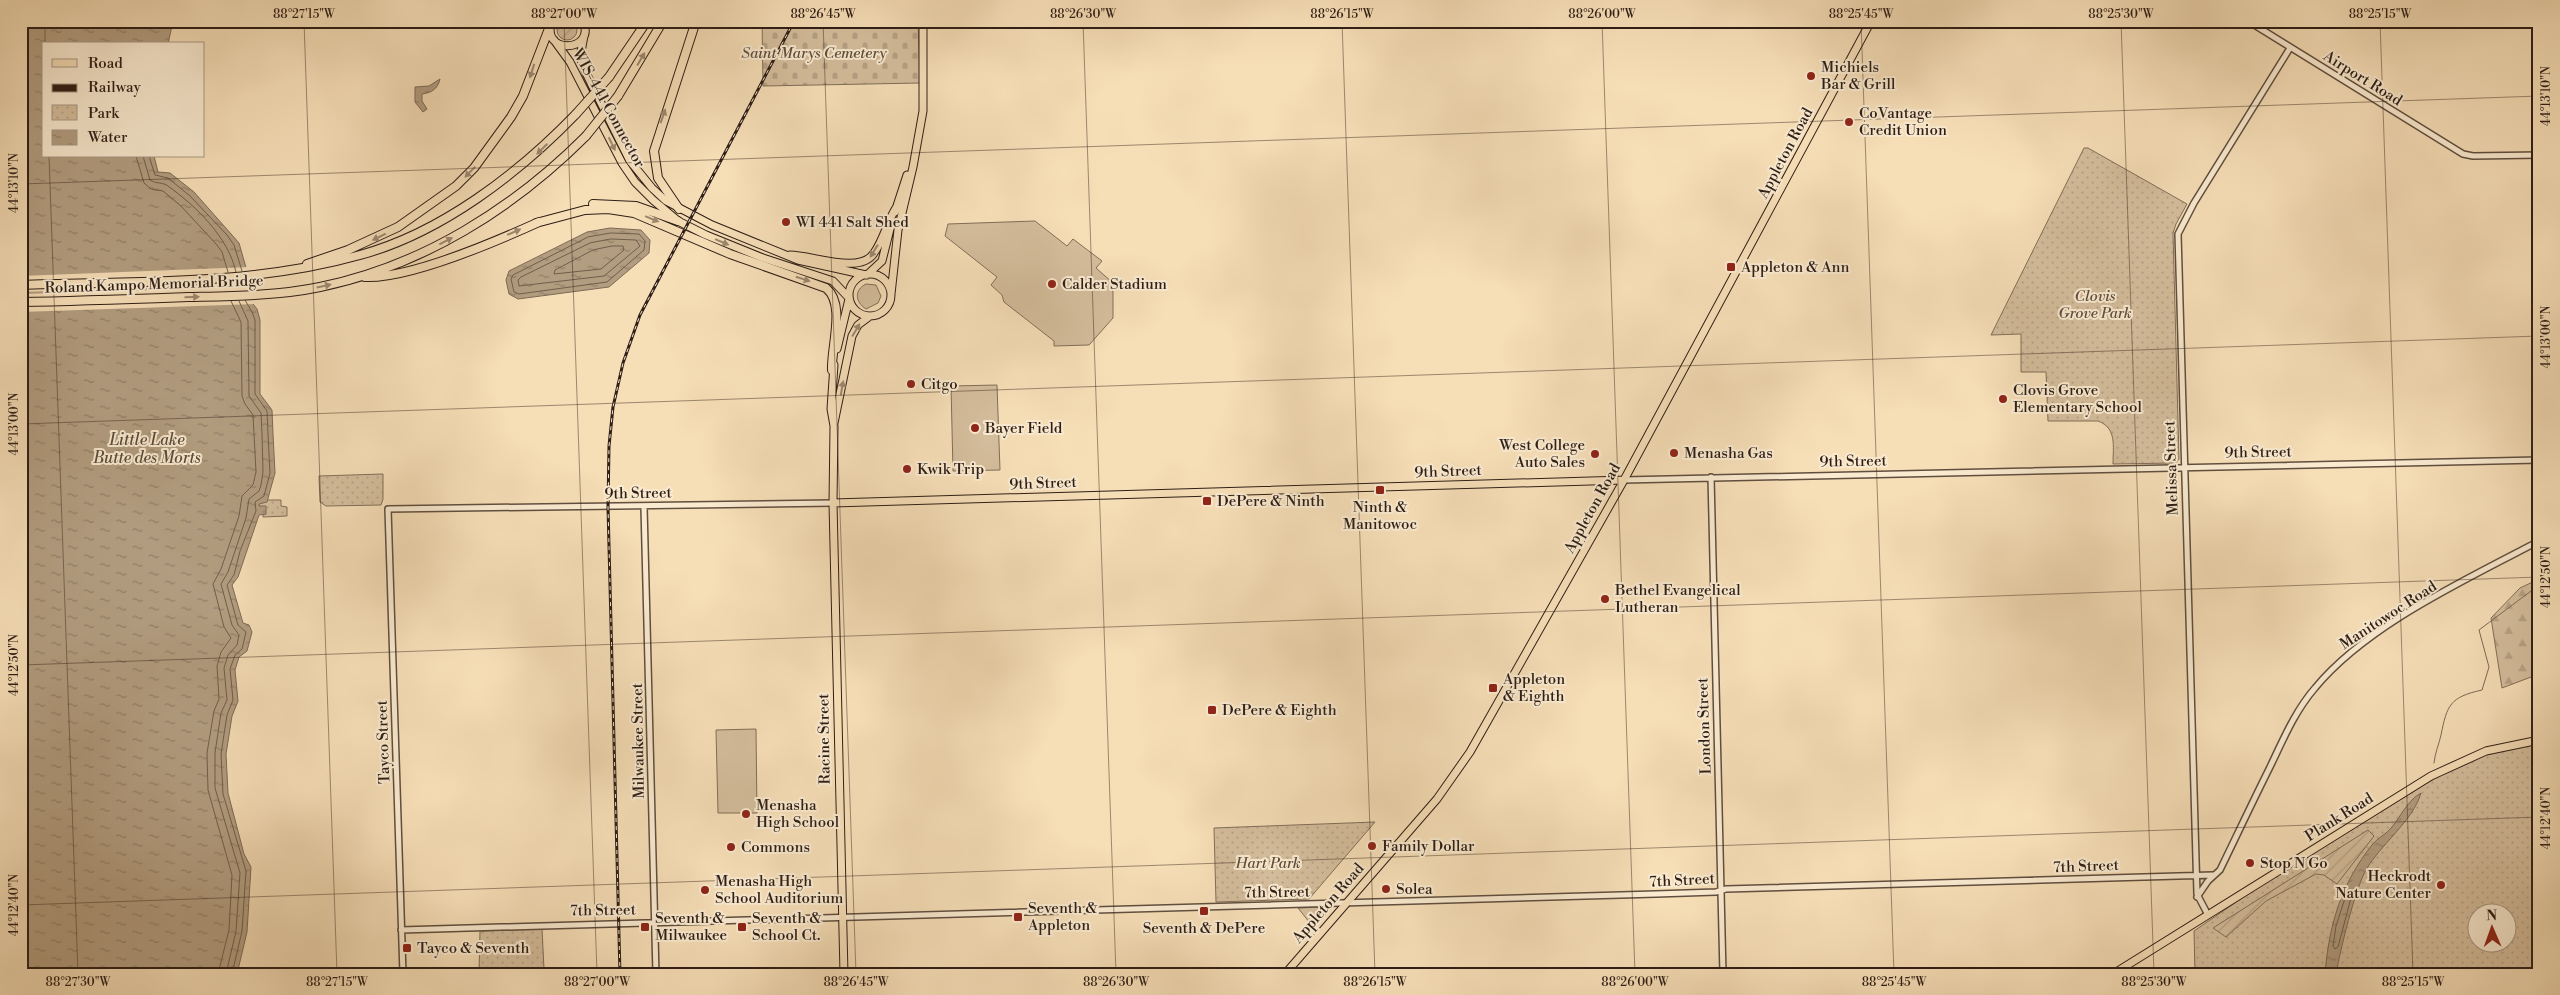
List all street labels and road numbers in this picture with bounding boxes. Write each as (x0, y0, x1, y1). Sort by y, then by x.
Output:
street label: WIS-441 Connector (567, 44, 649, 172)
street label: Airport Road (2319, 46, 2406, 110)
street label: Appleton Road (1753, 104, 1818, 203)
street label: Roland Kampo Memorial Bridge (44, 271, 264, 298)
street label: Melissa Street (2160, 420, 2183, 516)
street label: 9th Street (2224, 442, 2293, 463)
street label: 9th Street (1819, 451, 1888, 472)
street label: Appleton Road (1559, 459, 1625, 557)
street label: 9th Street (1414, 461, 1483, 482)
street label: 9th Street (1009, 473, 1078, 494)
street label: 9th Street (604, 483, 673, 504)
street label: Manitowoc Road (2336, 577, 2441, 654)
street label: London Street (1693, 676, 1716, 775)
street label: Milwaukee Street (628, 682, 649, 799)
street label: Racine Street (814, 693, 835, 785)
street label: Tayco Street (373, 699, 394, 784)
street label: Plank Road (2302, 789, 2377, 846)
street label: 7th Street (2053, 856, 2120, 877)
street label: Appleton Road (1288, 859, 1369, 948)
street label: 7th Street (1649, 869, 1716, 892)
street label: 7th Street (1244, 882, 1311, 903)
street label: 7th Street (570, 900, 637, 921)

